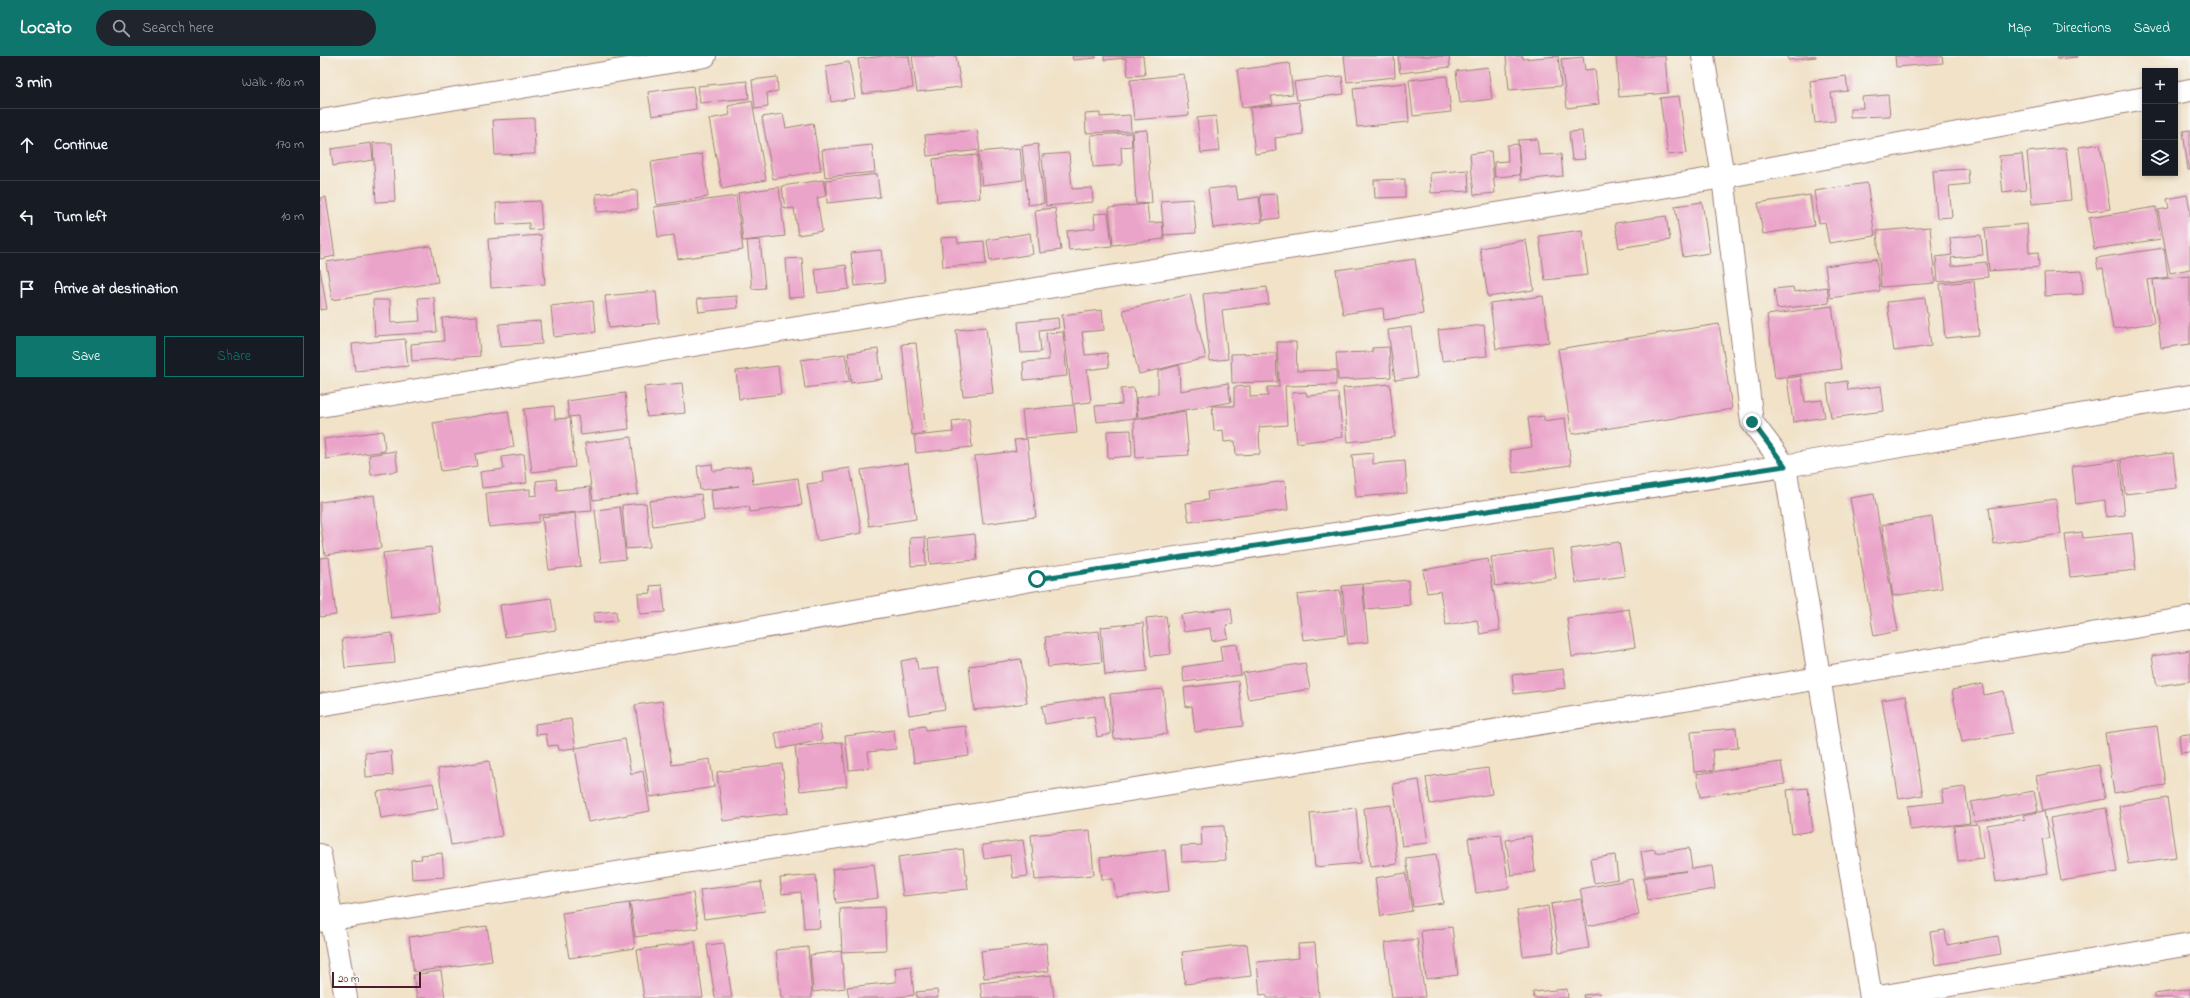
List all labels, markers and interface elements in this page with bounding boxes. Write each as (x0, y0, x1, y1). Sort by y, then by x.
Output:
search box (96, 10, 376, 46)
text: Locato (20, 15, 72, 42)
icon: search (110, 17, 132, 39)
text: Search here (142, 17, 214, 39)
text: Map (2008, 18, 2031, 39)
text: Directions (2053, 18, 2111, 39)
text: Saved (2133, 18, 2170, 39)
map controls (2142, 68, 2178, 176)
button: + (2142, 68, 2178, 104)
text: 3 min (16, 70, 52, 95)
text: Walk · 180 m (242, 73, 304, 92)
button: − (2142, 104, 2178, 140)
icon: ahead (16, 134, 38, 156)
text: Continue (54, 134, 108, 156)
text: 170 m (276, 135, 304, 154)
button: layers (2142, 140, 2178, 176)
icon: left (16, 206, 38, 228)
text: Turn left (54, 206, 107, 228)
text: 10 m (281, 207, 304, 226)
icon: arrive (16, 278, 38, 300)
text: Arrive at destination (54, 278, 178, 300)
button: Save (16, 336, 156, 377)
button: Share (164, 336, 304, 377)
route end (1743, 413, 1761, 431)
route start (1028, 570, 1046, 588)
scale bar (332, 970, 421, 989)
text: 20 m (338, 971, 360, 987)

